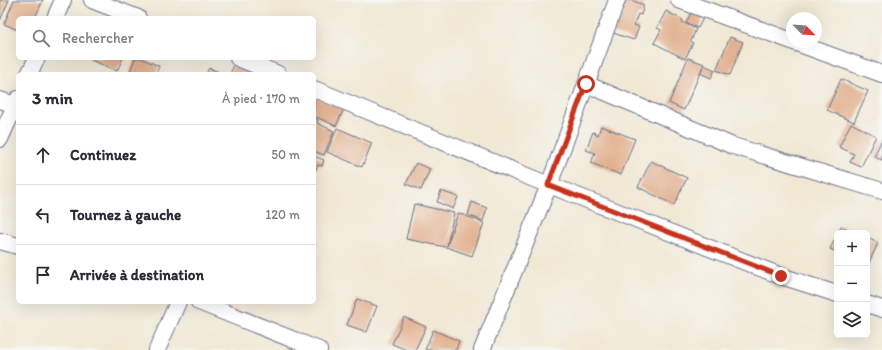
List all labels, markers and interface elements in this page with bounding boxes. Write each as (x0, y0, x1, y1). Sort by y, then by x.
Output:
north arrow (786, 12, 822, 48)
search box (16, 16, 316, 60)
icon: search (30, 27, 52, 49)
text: Rechercher (62, 29, 134, 47)
route start (577, 75, 595, 93)
text: 3 min (32, 88, 73, 108)
text: À pied · 170 m (222, 91, 300, 106)
icon: ahead (32, 144, 54, 166)
text: Continuez (70, 146, 136, 164)
text: 50 m (271, 147, 300, 162)
icon: left (32, 204, 54, 226)
text: Tournez à gauche (70, 206, 181, 224)
text: 120 m (265, 207, 300, 222)
map controls (834, 230, 870, 338)
button: + (834, 230, 870, 266)
icon: arrive (32, 264, 54, 286)
text: Arrivée à destination (70, 266, 204, 284)
button: − (834, 266, 870, 302)
route end (772, 267, 790, 285)
button: layers (834, 302, 870, 338)

